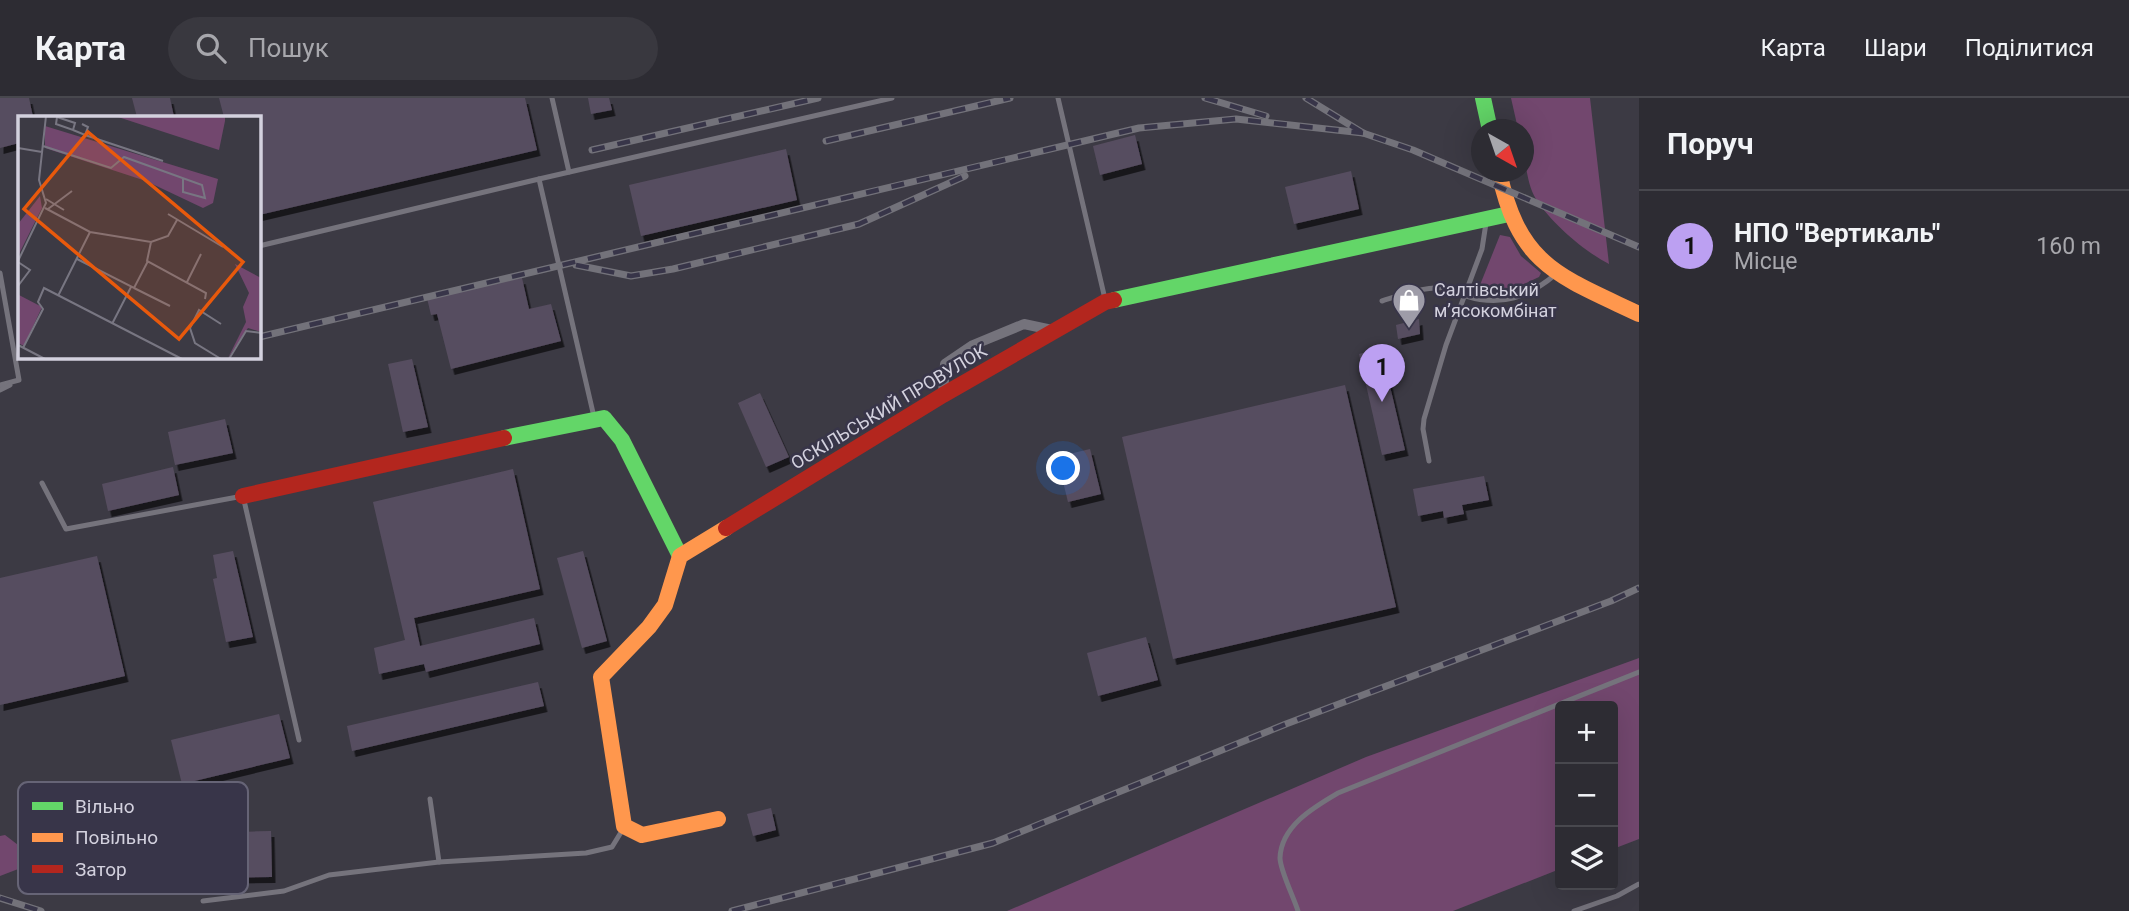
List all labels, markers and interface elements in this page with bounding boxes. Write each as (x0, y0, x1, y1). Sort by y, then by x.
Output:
search box (168, 17, 658, 80)
text: Карта (35, 29, 126, 68)
icon: search (192, 29, 230, 67)
text: Пошук (248, 33, 329, 63)
text: Карта (1760, 34, 1826, 62)
text: Шари (1864, 34, 1927, 62)
text: Поділитися (1965, 34, 2094, 62)
inset map (18, 116, 261, 359)
north arrow (1471, 119, 1534, 182)
text: Поруч (1667, 126, 1754, 161)
text: НПО "Вертикаль" (1734, 218, 1940, 248)
text: 1 (1683, 233, 1697, 260)
text: 160 m (2036, 233, 2101, 260)
text: Місце (1734, 248, 1798, 275)
place label: Салтівський мʼясокомбінат (1434, 279, 1557, 321)
shop icon: Салтівський мʼясокомбінат (1390, 281, 1428, 330)
street label: ОСКІЛЬСЬКИЙ ПРОВУЛОК (787, 339, 991, 473)
pin: 1 (1359, 344, 1405, 402)
your location (1046, 451, 1080, 485)
map controls (1555, 701, 1618, 890)
button: + (1555, 701, 1618, 764)
button: − (1555, 764, 1618, 827)
legend (18, 782, 248, 894)
text: Вільно (75, 795, 135, 818)
text: Повільно (75, 826, 158, 849)
button: layers (1555, 827, 1618, 890)
text: Затор (75, 858, 127, 881)

